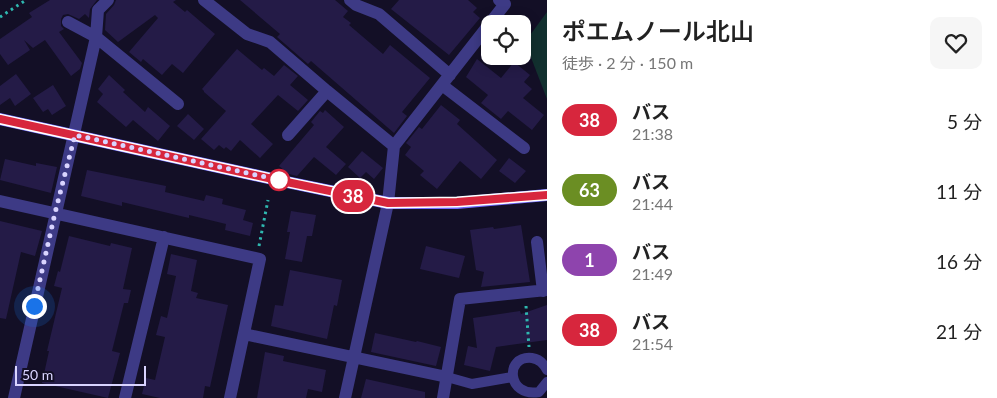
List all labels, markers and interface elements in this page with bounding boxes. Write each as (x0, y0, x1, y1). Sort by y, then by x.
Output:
map controls (481, 15, 531, 65)
button: locate (481, 15, 531, 65)
text: ポエムノール北山 (562, 16, 754, 45)
button: heart (930, 17, 982, 69)
text: 徒歩 · 2 分 · 150 m (562, 53, 693, 72)
text: バス (632, 100, 670, 123)
text: 38 (579, 109, 600, 131)
text: 5 分 (947, 110, 982, 133)
text: 21:38 (632, 124, 673, 143)
unlabelled marker (268, 169, 290, 191)
text: バス (632, 170, 670, 193)
text: 63 (579, 179, 600, 201)
line badge: 38 (330, 180, 376, 212)
text: 11 分 (936, 180, 982, 203)
text: 38 (343, 185, 363, 207)
text: 21:44 (632, 194, 673, 213)
text: バス (632, 240, 670, 263)
text: 1 (584, 249, 595, 271)
text: 16 分 (936, 250, 982, 273)
text: 21:49 (632, 264, 673, 283)
your location (22, 294, 47, 319)
text: バス (632, 310, 670, 333)
text: 38 (579, 319, 600, 341)
text: 21 分 (936, 320, 982, 343)
text: 21:54 (632, 334, 673, 353)
scale bar (15, 363, 146, 386)
text: 50 m (22, 366, 53, 383)

